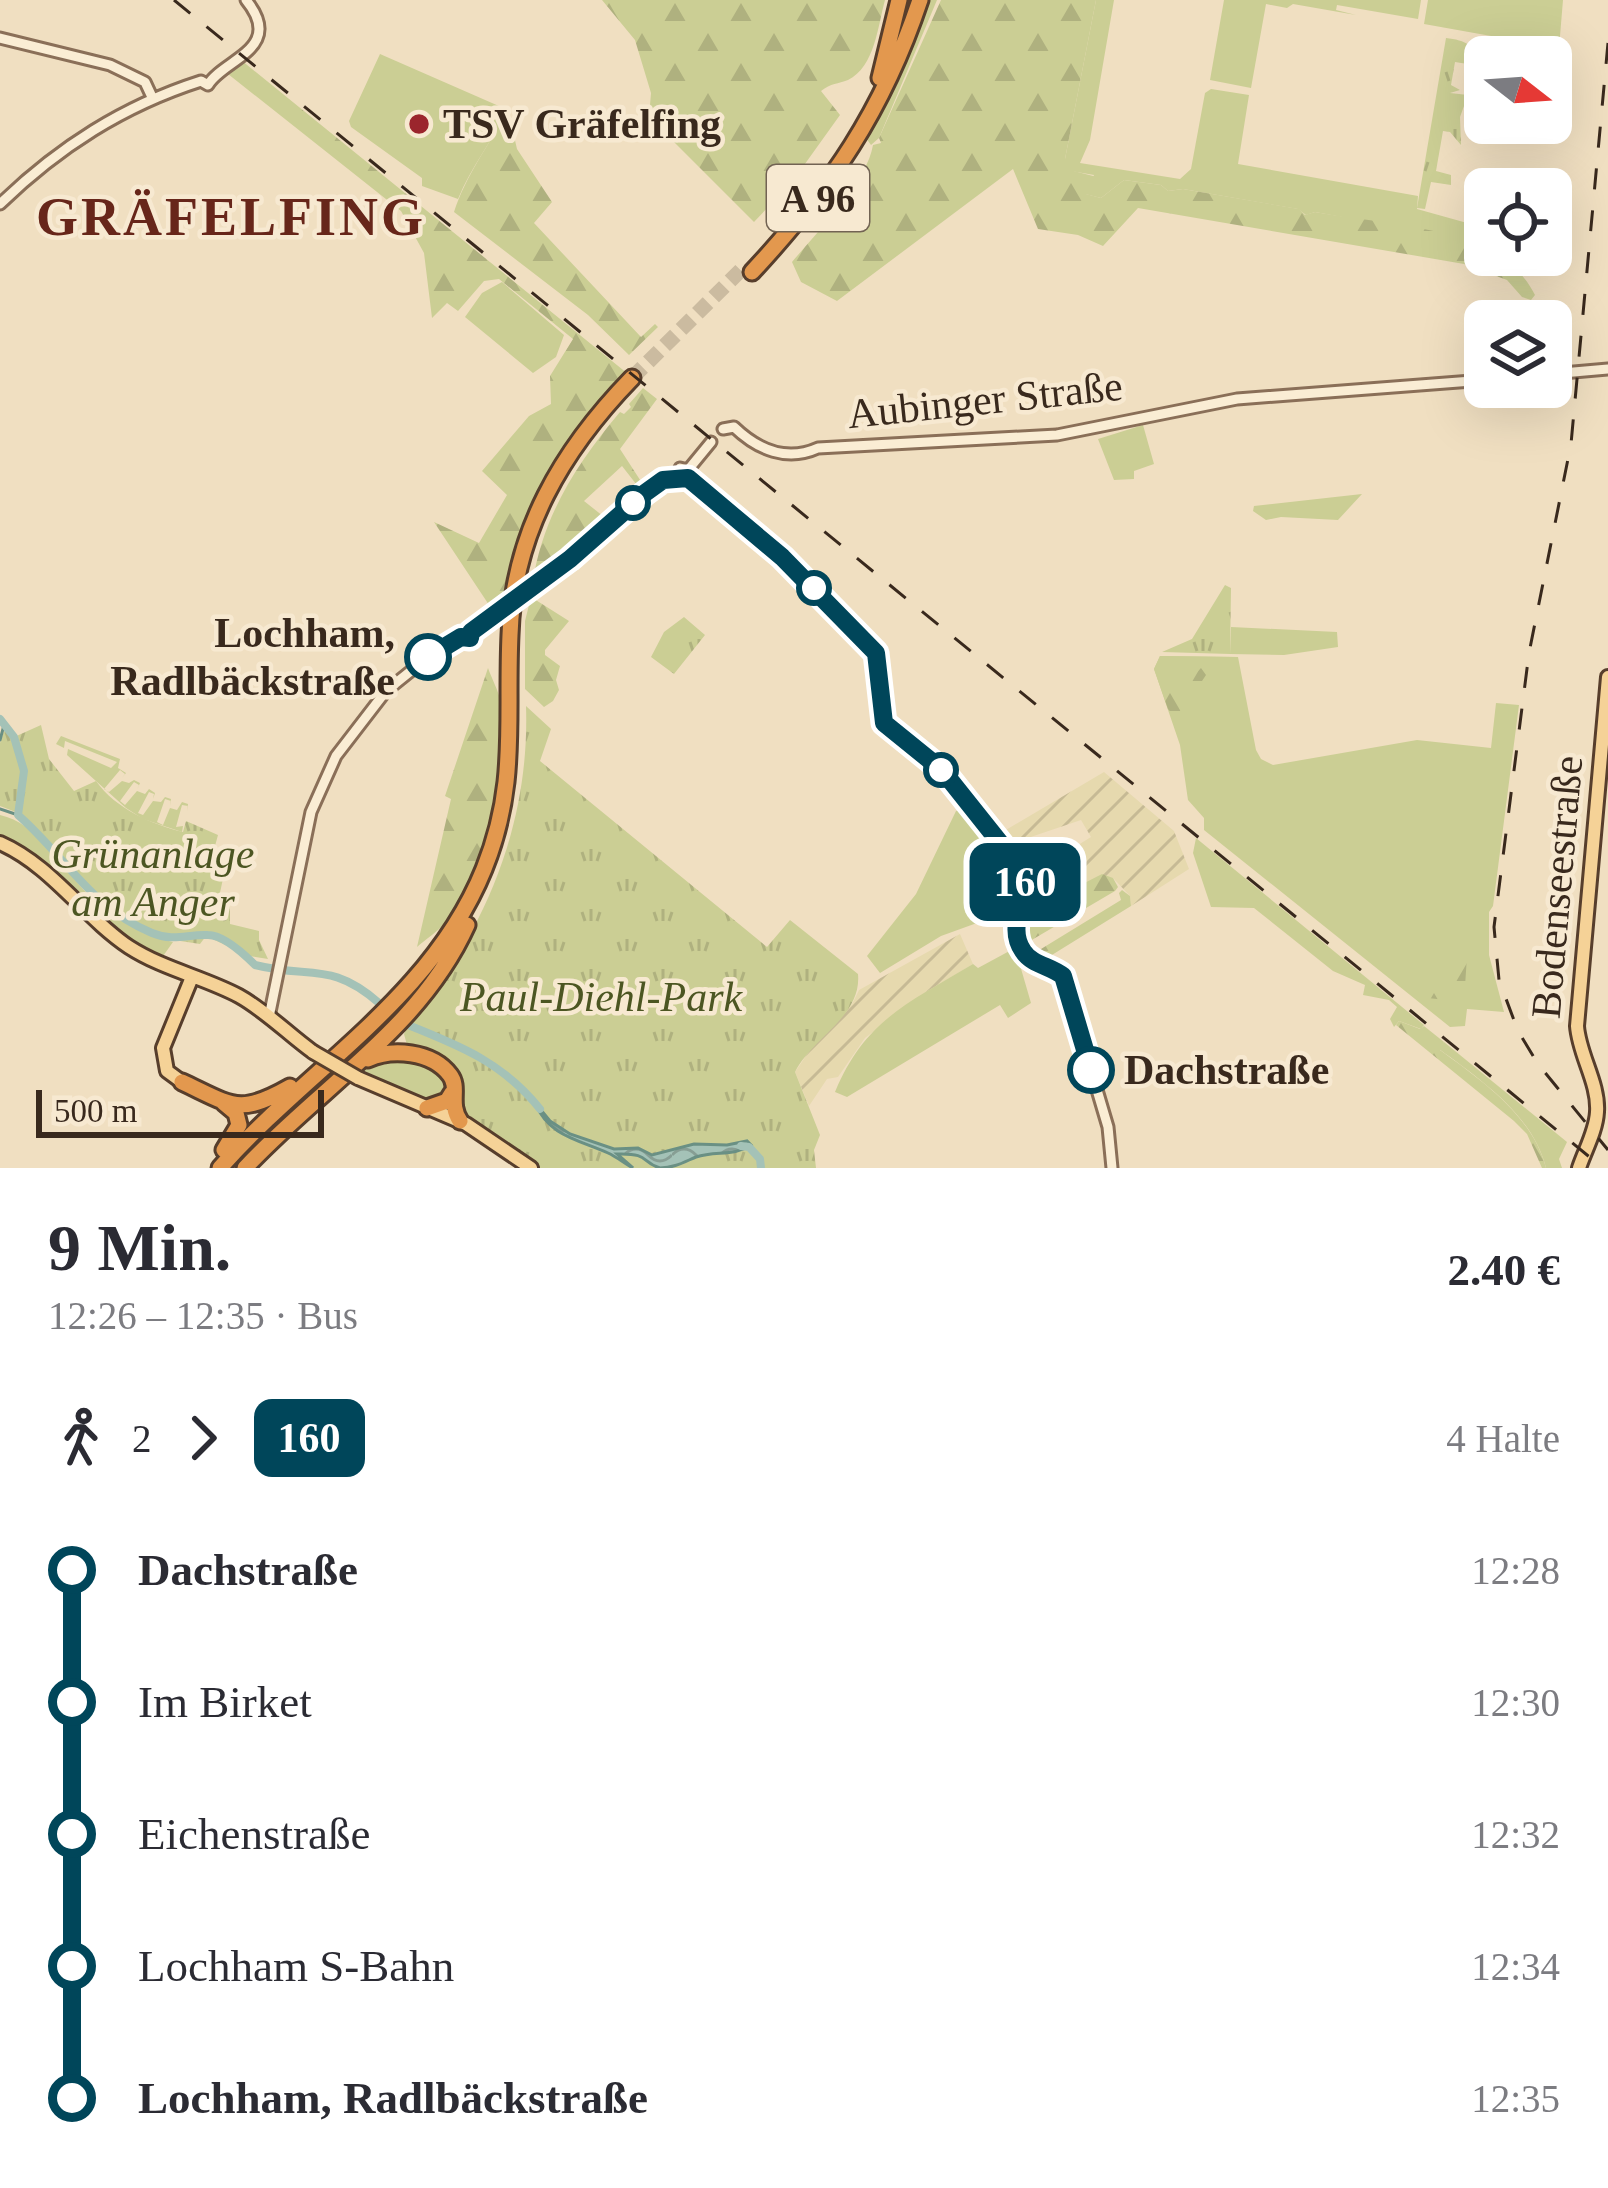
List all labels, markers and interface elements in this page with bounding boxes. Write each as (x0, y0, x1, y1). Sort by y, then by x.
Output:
north arrow (1464, 36, 1572, 144)
map controls (1464, 36, 1572, 408)
place label: TSV Gräfelfing (443, 101, 721, 147)
marker: TSV Gräfelfing (406, 111, 432, 137)
road number: A 96 (767, 165, 869, 231)
button: locate (1464, 168, 1572, 276)
district label: GRÄFELFING (36, 187, 426, 247)
button: layers (1464, 300, 1572, 408)
street label: Aubinger Straße (845, 363, 1125, 437)
unlabelled marker (617, 487, 649, 519)
unlabelled marker (798, 572, 830, 604)
place label: Lochham, Radlbäckstraße (110, 610, 395, 704)
marker: Lochham, Radlbäckstraße (406, 635, 450, 679)
unlabelled marker (925, 754, 957, 786)
street label: Bodenseestraße (1523, 754, 1591, 1020)
park label: Grünanlage am Anger (52, 831, 255, 925)
line badge: 160 (956, 843, 1094, 921)
text: 160 (994, 859, 1057, 905)
park label: Paul-Diehl-Park (459, 974, 743, 1020)
place label: Dachstraße (1124, 1047, 1329, 1093)
marker: Dachstraße (1069, 1048, 1113, 1092)
scale bar (36, 1084, 324, 1137)
text: 500 m (54, 1093, 137, 1129)
text: 9 Min. (48, 1211, 231, 1284)
text: 2.40 € (1448, 1245, 1560, 1295)
text: 12:26 – 12:35 · Bus (48, 1294, 358, 1337)
icon: walk (48, 1405, 114, 1471)
icon: forward (170, 1405, 236, 1471)
text: 160 (278, 1415, 341, 1461)
text: 2 (132, 1417, 152, 1460)
text: 4 Halte (1446, 1417, 1560, 1460)
text: Dachstraße (138, 1545, 358, 1595)
text: 12:28 (1471, 1549, 1560, 1592)
text: Im Birket (138, 1677, 312, 1727)
text: 12:30 (1471, 1681, 1560, 1724)
text: Eichenstraße (138, 1809, 370, 1859)
text: 12:32 (1471, 1813, 1560, 1856)
text: Lochham S-Bahn (138, 1941, 454, 1991)
text: 12:34 (1471, 1945, 1560, 1988)
text: Lochham, Radlbäckstraße (138, 2073, 648, 2123)
text: 12:35 (1471, 2077, 1560, 2120)

